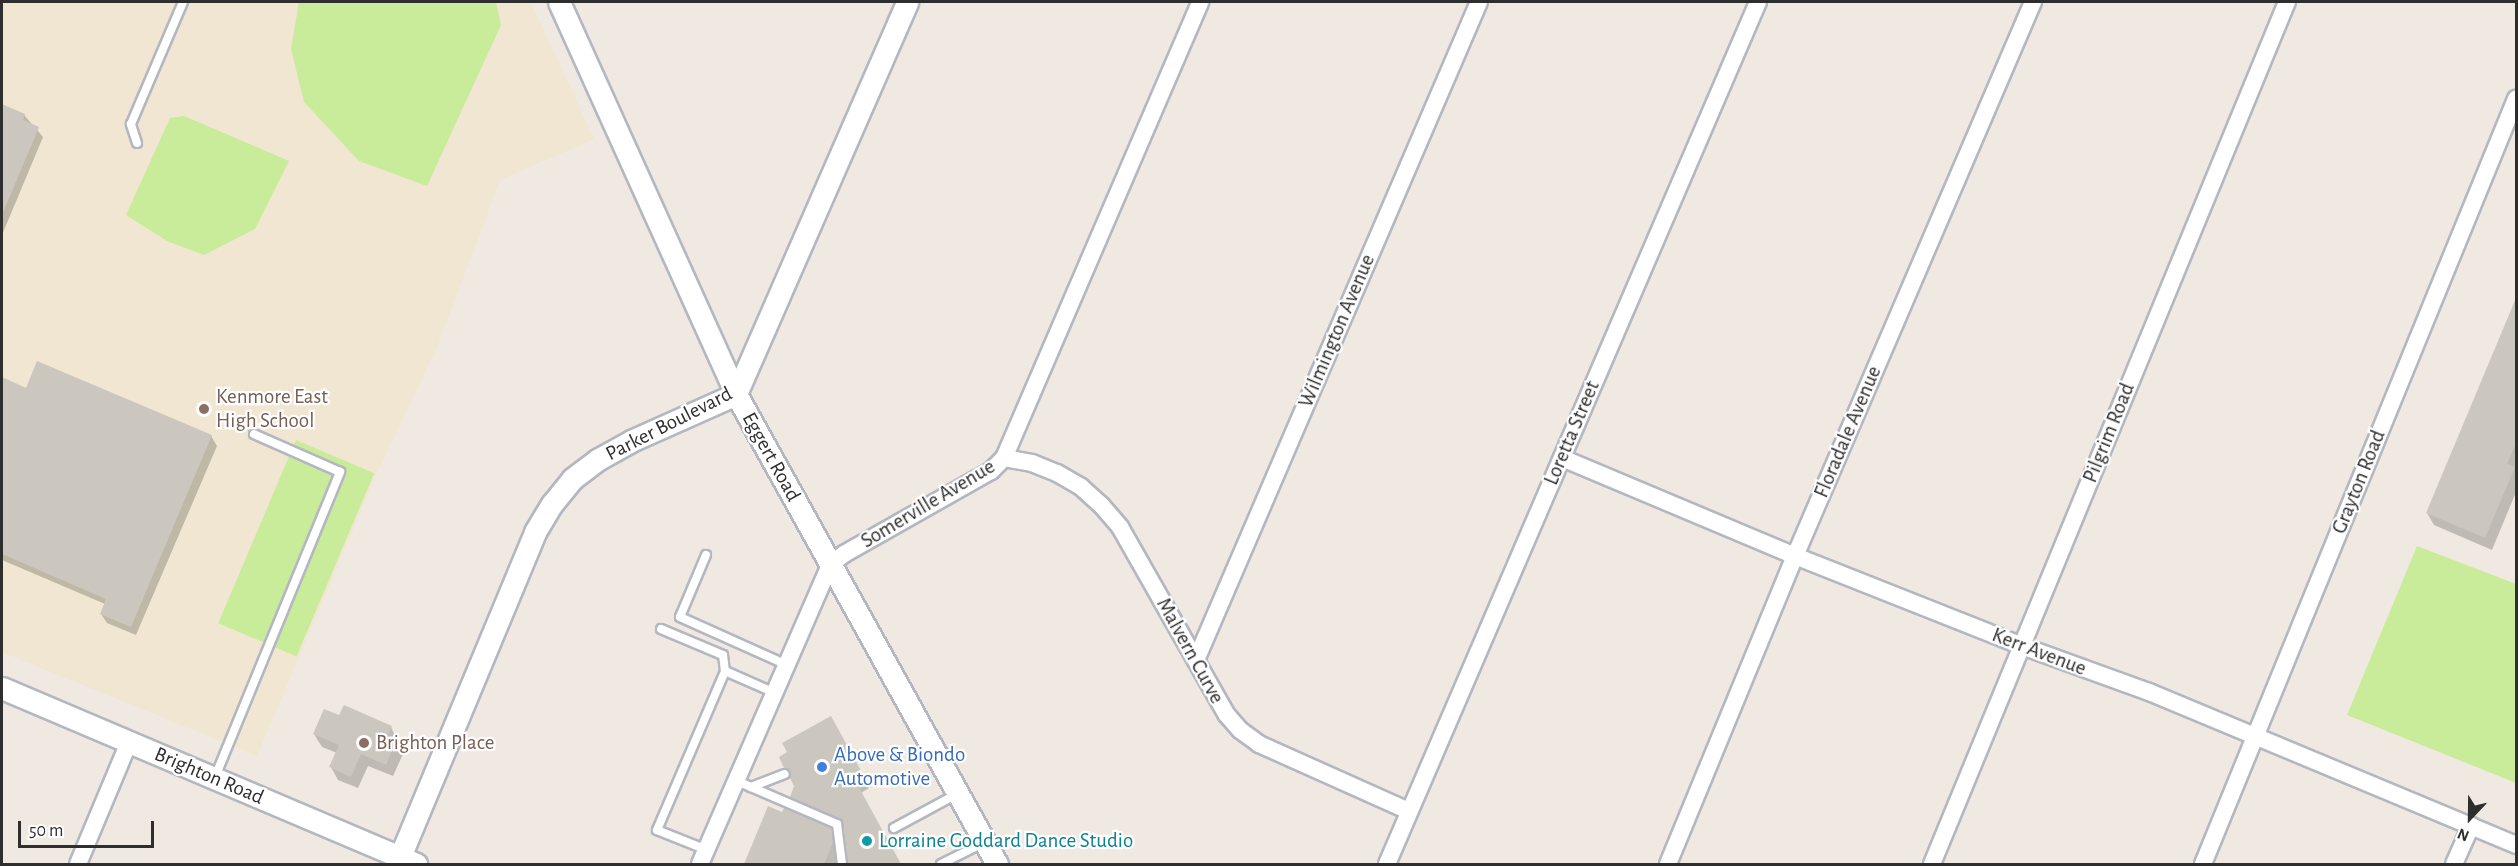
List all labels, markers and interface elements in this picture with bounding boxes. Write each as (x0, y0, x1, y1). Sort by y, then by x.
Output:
street label: Wilmington Avenue (1293, 251, 1381, 411)
street label: Floradale Avenue (1809, 362, 1887, 502)
street label: Loretta Street (1539, 377, 1605, 489)
street label: Pilgrim Road (2078, 379, 2140, 487)
street label: Parker Boulevard (602, 381, 736, 467)
place label: Kenmore East High School (216, 384, 328, 434)
marker: Kenmore East High School (197, 402, 211, 416)
street label: Eggert Road (736, 408, 806, 506)
street label: Grayton Road (2327, 426, 2391, 538)
street label: Somerville Avenue (856, 454, 1000, 554)
street label: Malvern Curve (1151, 594, 1229, 708)
street label: Kerr Avenue (1988, 623, 2090, 681)
place label: Brighton Place (376, 730, 494, 756)
marker: Brighton Place (357, 736, 371, 750)
street label: Brighton Road (150, 742, 268, 810)
place label: Above & Biondo Automotive (834, 742, 965, 792)
marker: Above & Biondo Automotive (815, 760, 829, 774)
north arrow (2440, 788, 2500, 848)
scale bar (21, 809, 158, 847)
text: 50 m (29, 822, 63, 840)
text: N (2455, 825, 2471, 844)
place label: Lorraine Goddard Dance Studio (879, 828, 1133, 854)
marker: Lorraine Goddard Dance Studio (860, 834, 874, 848)

